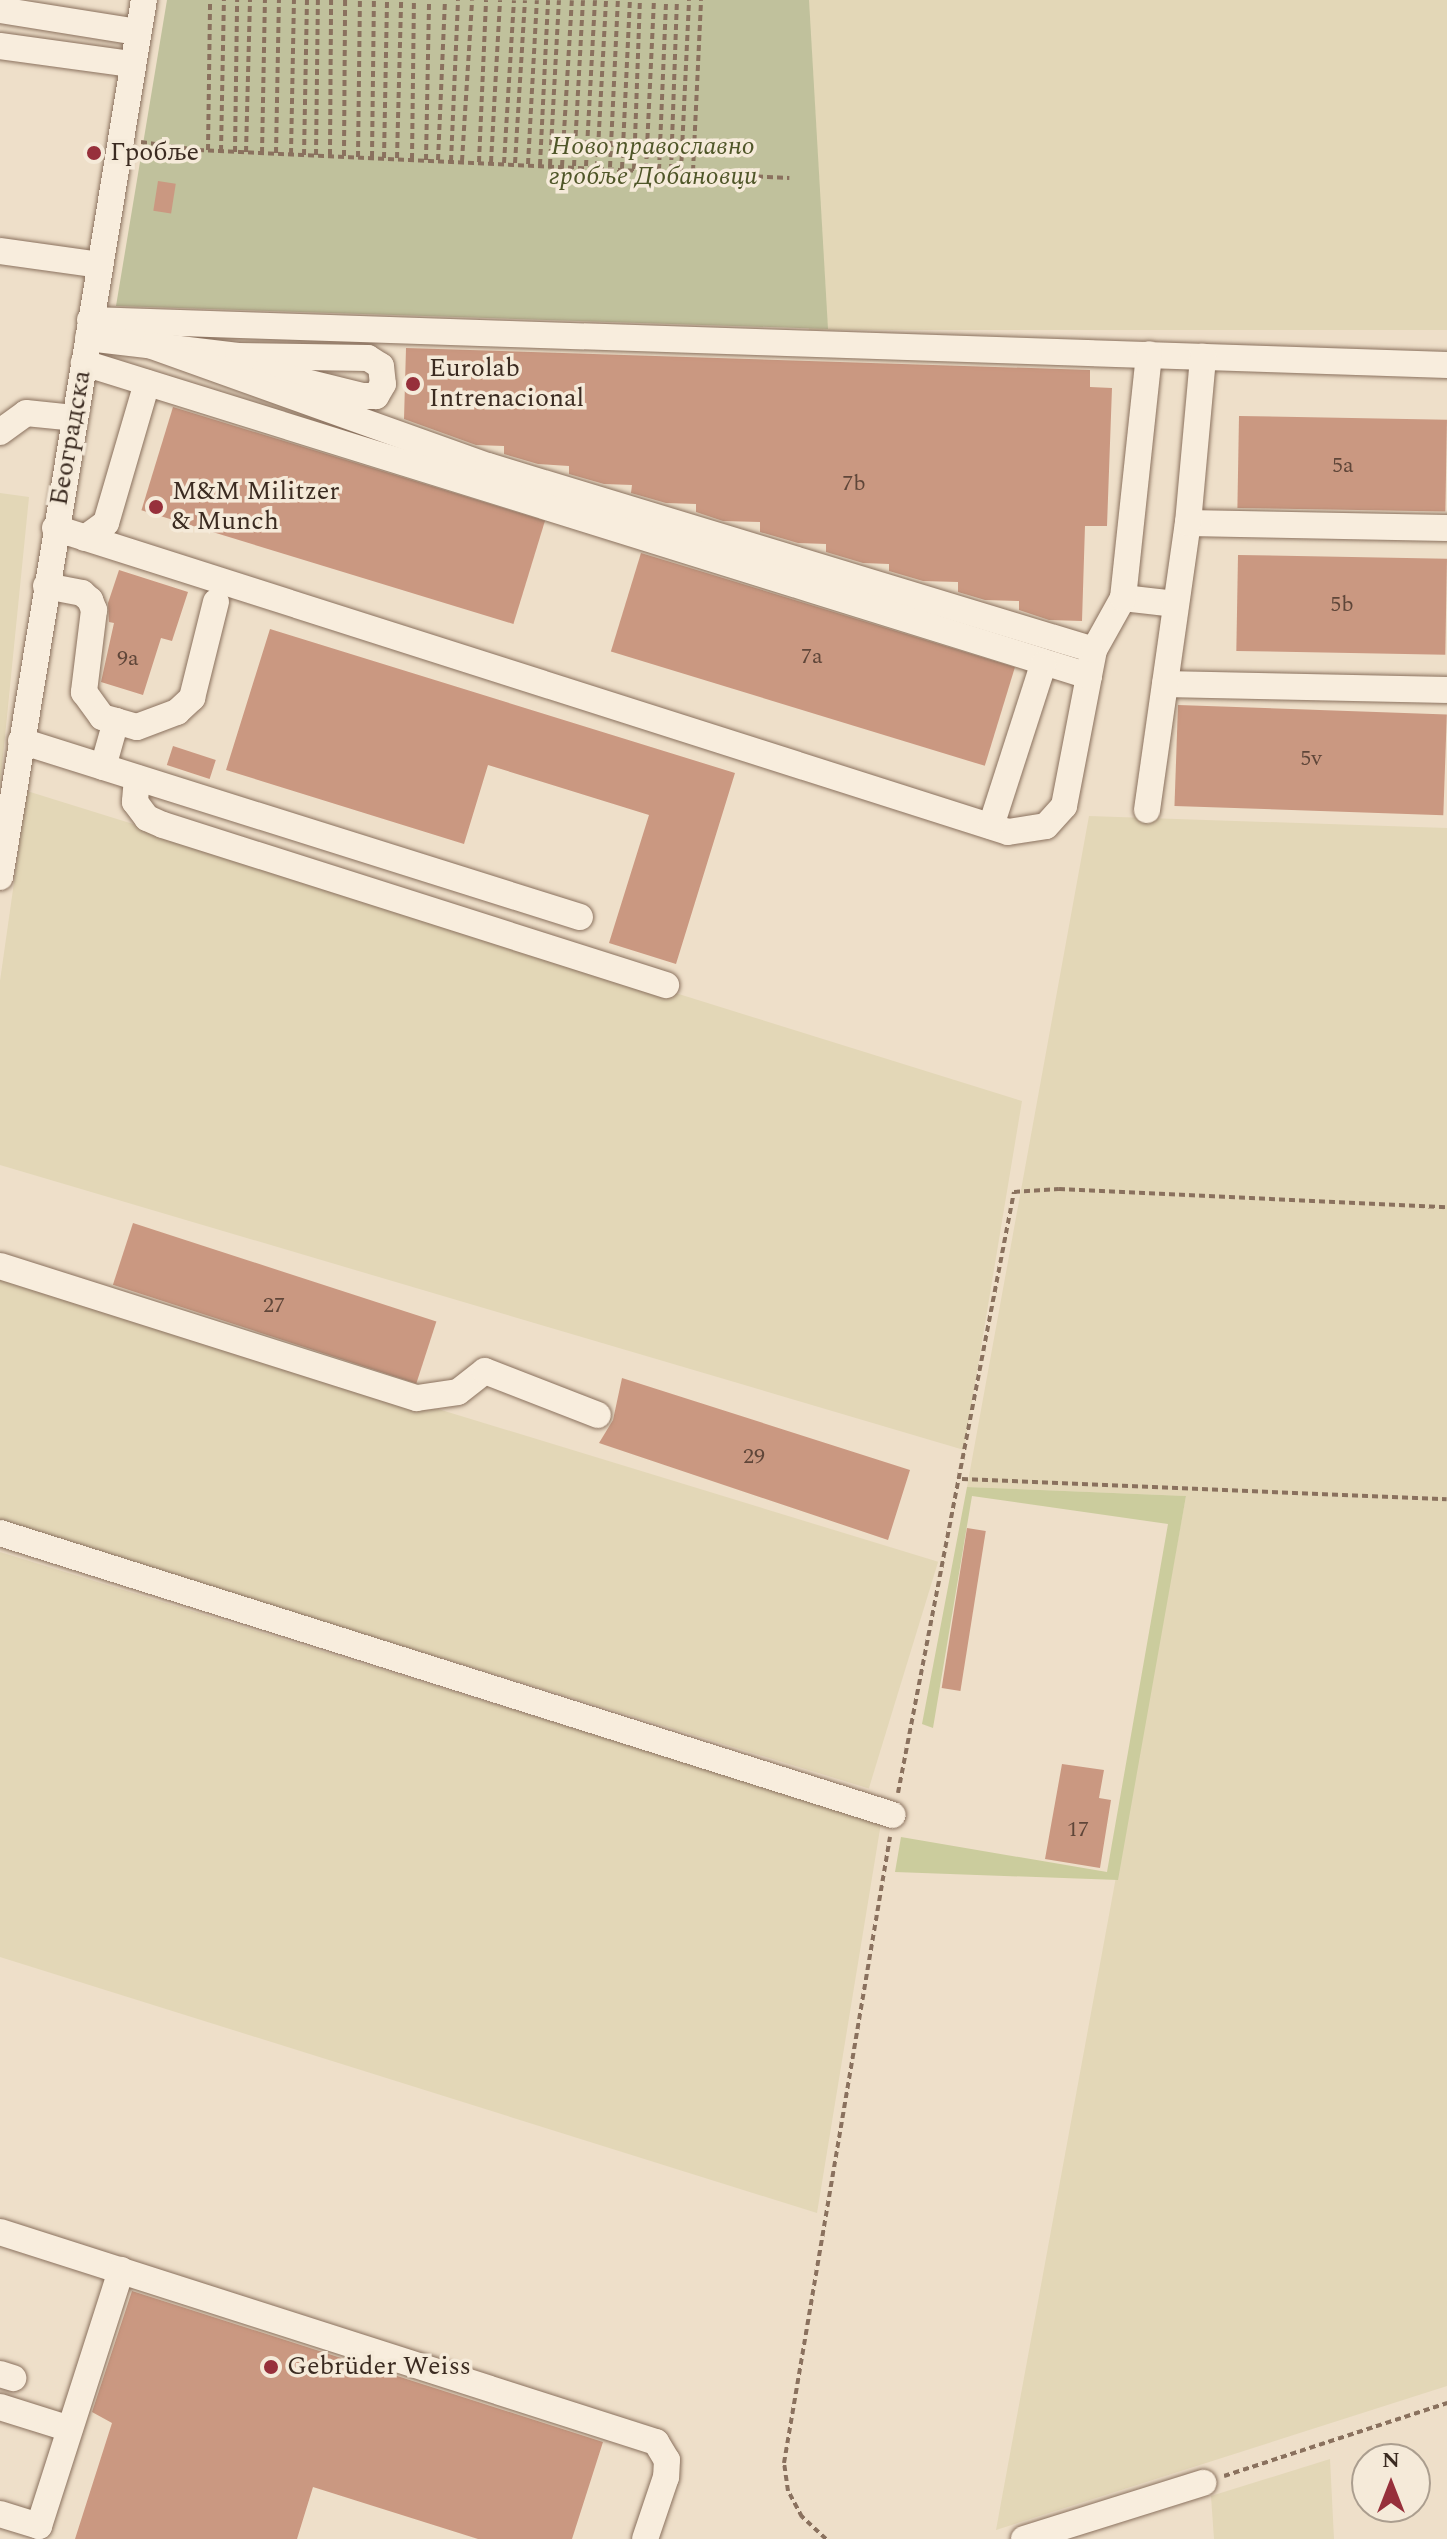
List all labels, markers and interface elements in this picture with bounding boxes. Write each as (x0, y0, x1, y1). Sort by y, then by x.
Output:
park label: Ново православно гробље Добановци (549, 131, 757, 192)
place label: Гробље (110, 137, 199, 169)
marker: Гробље (85, 144, 103, 162)
place label: Eurolab Intrenacional (429, 353, 584, 414)
street label: Београдска (44, 368, 98, 508)
marker: Eurolab Intrenacional (404, 375, 422, 393)
house number: 5a (1332, 453, 1354, 479)
house number: 7b (842, 471, 866, 497)
place label: M&M Militzer & Munch (172, 476, 340, 538)
marker: M&M Militzer & Munch (147, 498, 165, 516)
house number: 5b (1330, 592, 1354, 618)
house number: 7a (801, 644, 823, 670)
house number: 9a (117, 646, 139, 672)
house number: 5v (1300, 746, 1322, 772)
house number: 27 (263, 1293, 285, 1319)
house number: 29 (743, 1444, 765, 1470)
house number: 17 (1067, 1817, 1089, 1843)
place label: Gebrüder Weiss (287, 2351, 471, 2383)
marker: Gebrüder Weiss (262, 2358, 280, 2376)
north arrow (1351, 2443, 1431, 2523)
text: N (1382, 2444, 1400, 2477)

